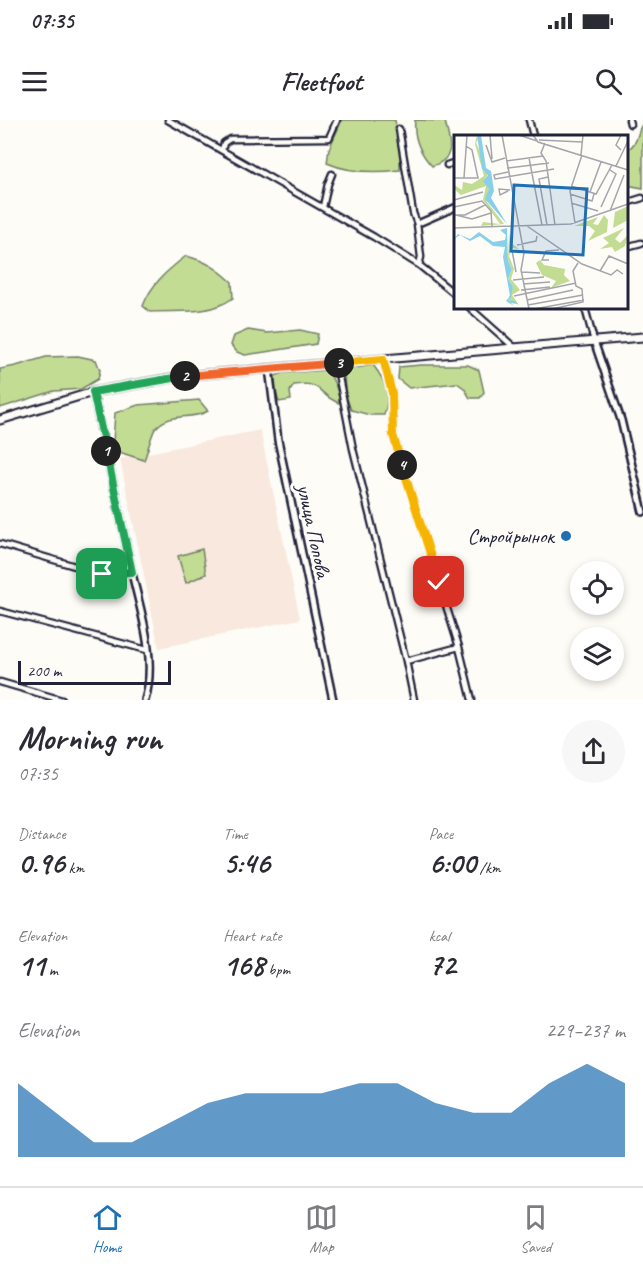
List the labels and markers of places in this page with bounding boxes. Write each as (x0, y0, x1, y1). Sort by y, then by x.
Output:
pin: 3 (324, 348, 354, 378)
pin: 2 (170, 361, 200, 391)
pin: 1 (91, 436, 121, 466)
pin: 4 (387, 450, 417, 480)
place label: Стройрынок (467, 523, 556, 549)
marker: Стройрынок (559, 529, 573, 543)
pin (76, 548, 127, 599)
pin (413, 556, 464, 607)

